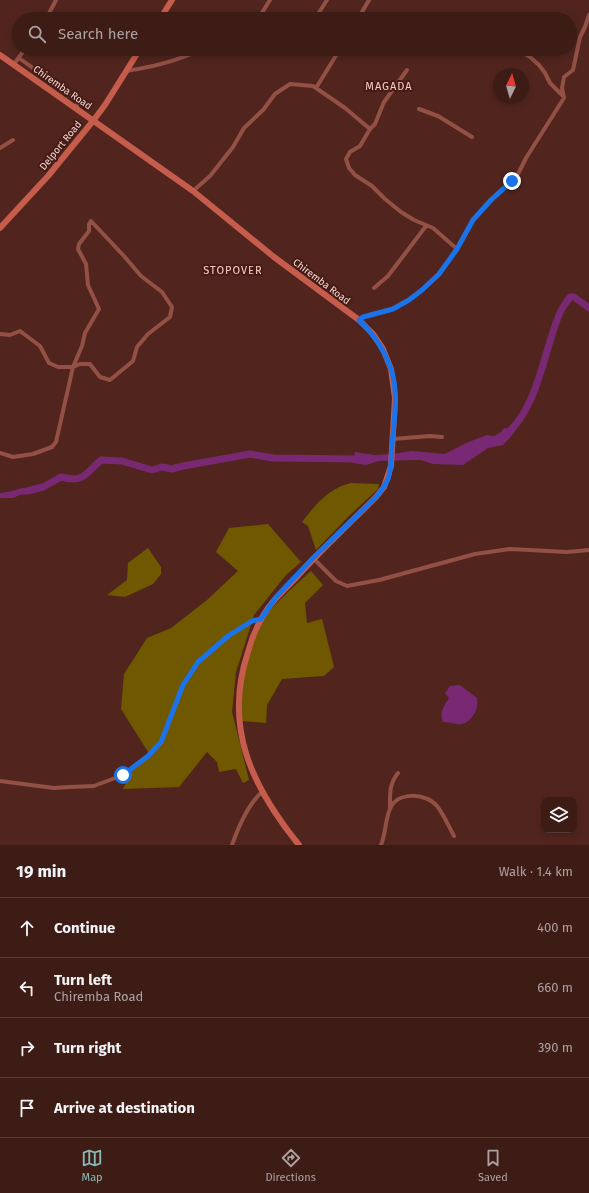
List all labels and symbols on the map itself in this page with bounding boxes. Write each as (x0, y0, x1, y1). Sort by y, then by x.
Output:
street label: Chiremba Road (31, 63, 94, 112)
north arrow (493, 68, 529, 104)
district label: MAGADA (365, 80, 413, 93)
street label: Delport Road (37, 119, 84, 173)
route end (503, 172, 521, 190)
street label: Chiremba Road (290, 256, 352, 307)
district label: STOPOVER (203, 264, 263, 277)
route start (114, 766, 132, 784)

